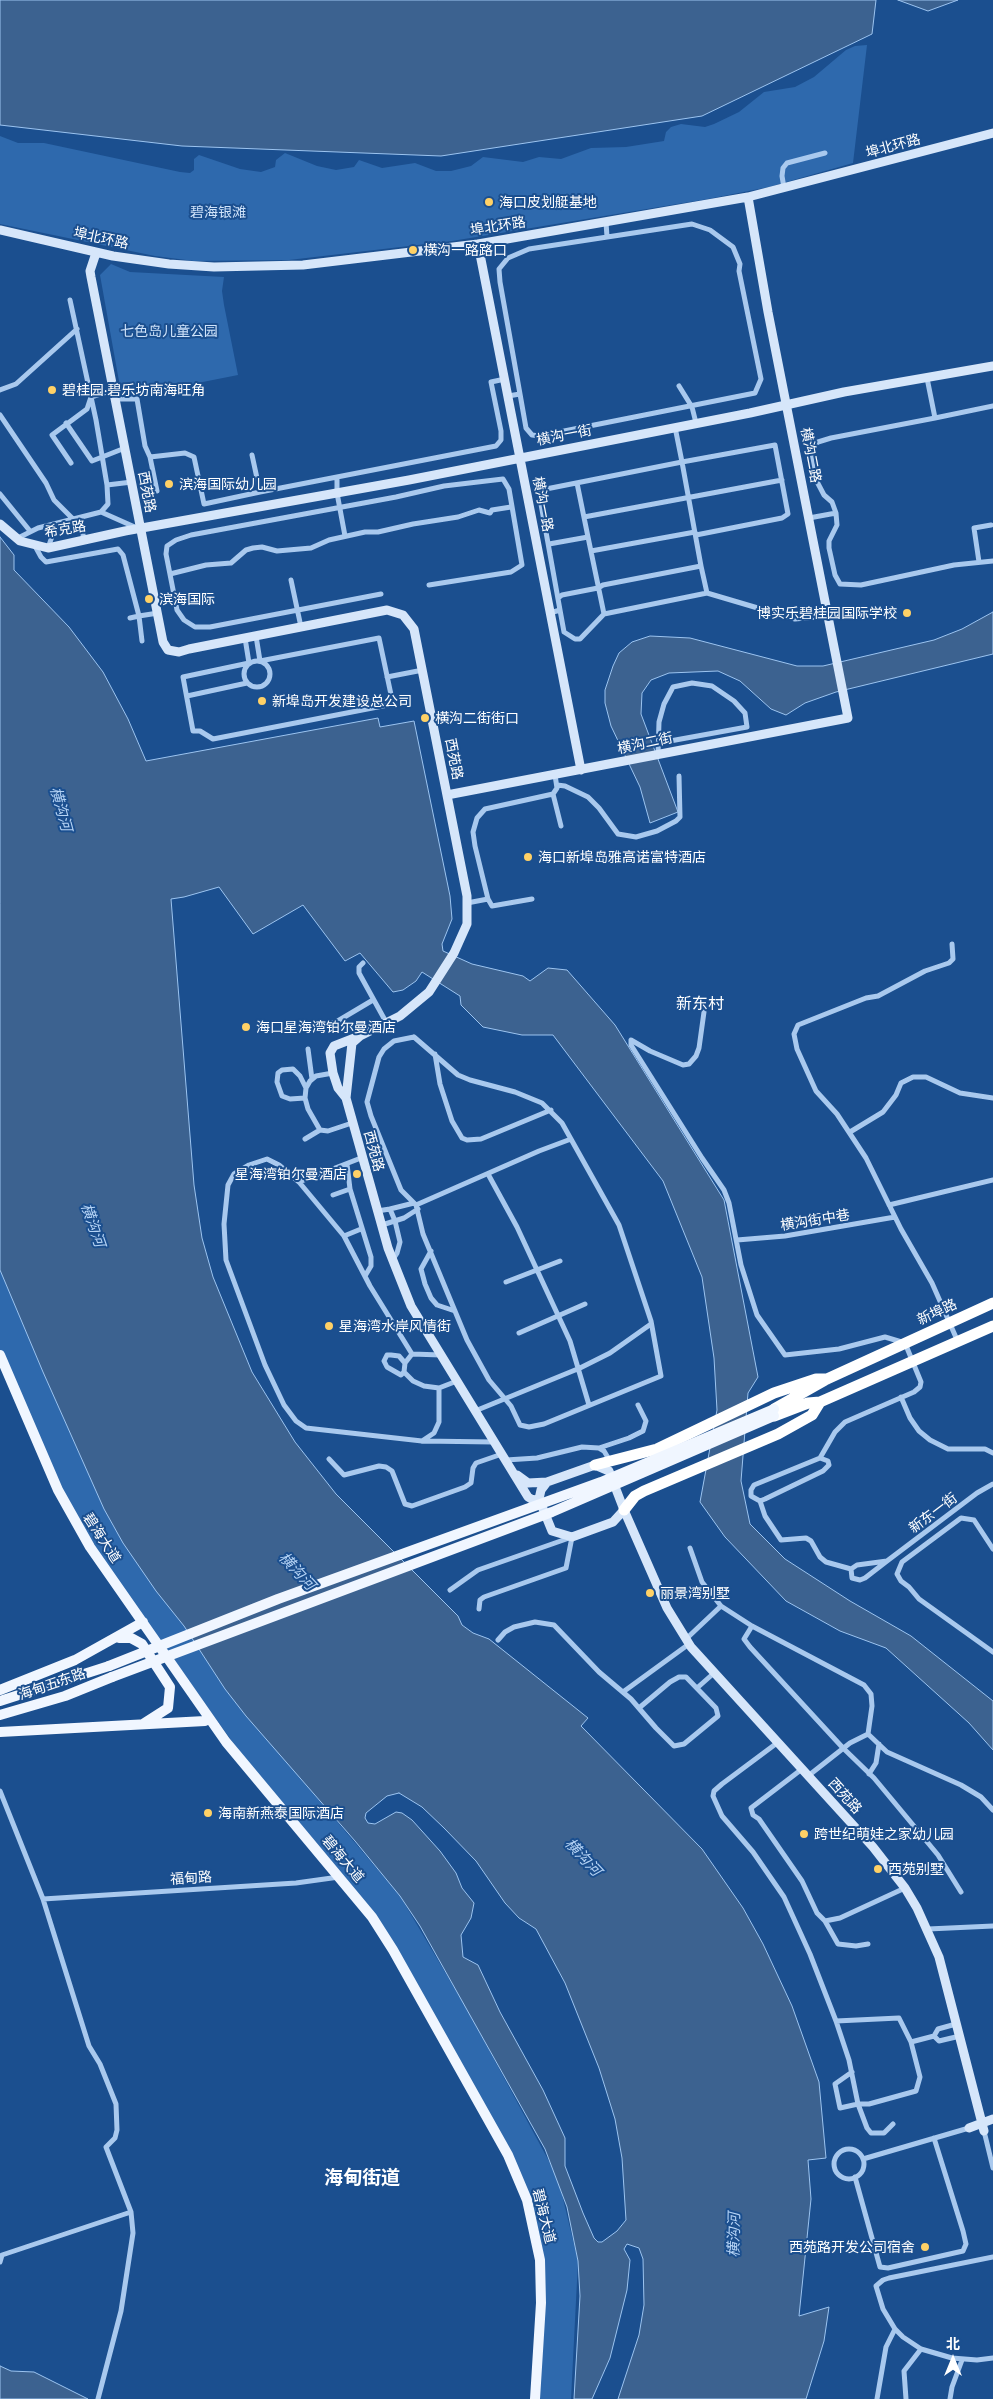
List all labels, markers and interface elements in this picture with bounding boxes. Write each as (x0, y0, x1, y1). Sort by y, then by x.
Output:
street label: 埠北环路 (864, 131, 922, 161)
place label: 海口皮划艇基地 (499, 194, 597, 210)
marker: 海口皮划艇基地 (483, 196, 495, 208)
park label: 碧海银滩 (190, 204, 246, 220)
street label: 埠北环路 (469, 213, 527, 239)
street label: 埠北环路 (72, 224, 130, 252)
place label: 横沟一路路口 (423, 242, 507, 258)
marker: 横沟一路路口 (407, 244, 419, 256)
park label: 七色岛儿童公园 (120, 323, 218, 339)
place label: 碧桂园·碧乐坊南海旺角 (62, 382, 205, 398)
marker: 碧桂园·碧乐坊南海旺角 (46, 384, 58, 396)
street label: 横沟一街 (535, 421, 593, 449)
street label: 横沟二路 (797, 426, 825, 484)
street label: 西苑路 (135, 470, 159, 514)
street label: 横沟一路 (529, 475, 557, 533)
place label: 滨海国际幼儿园 (179, 476, 277, 492)
marker: 滨海国际幼儿园 (163, 478, 175, 490)
street label: 希克路 (43, 517, 87, 541)
place label: 滨海国际 (159, 591, 215, 607)
marker: 滨海国际 (143, 593, 155, 605)
place label: 博实乐碧桂园国际学校 (757, 605, 897, 621)
marker: 博实乐碧桂园国际学校 (901, 607, 913, 619)
place label: 新埠岛开发建设总公司 (272, 693, 412, 709)
marker: 新埠岛开发建设总公司 (256, 695, 268, 707)
place label: 横沟二街街口 (435, 710, 519, 726)
marker: 横沟二街街口 (419, 712, 431, 724)
street label: 横沟二街 (616, 729, 674, 757)
street label: 西苑路 (442, 737, 466, 781)
water label: 横沟河 (46, 785, 76, 833)
place label: 海口新埠岛雅高诺富特酒店 (538, 849, 706, 865)
marker: 海口新埠岛雅高诺富特酒店 (522, 851, 534, 863)
district label: 新东村 (676, 994, 724, 1014)
place label: 海口星海湾铂尔曼酒店 (256, 1019, 396, 1035)
marker: 海口星海湾铂尔曼酒店 (240, 1021, 252, 1033)
street label: 西苑路 (360, 1129, 388, 1173)
place label: 星海湾铂尔曼酒店 (235, 1166, 347, 1182)
marker: 星海湾铂尔曼酒店 (351, 1168, 363, 1180)
water label: 横沟河 (77, 1201, 109, 1249)
street label: 横沟街中巷 (779, 1206, 851, 1234)
street label: 新埠路 (914, 1296, 960, 1328)
place label: 星海湾水岸风情街 (339, 1318, 451, 1334)
marker: 星海湾水岸风情街 (323, 1320, 335, 1332)
street label: 新东一街 (906, 1489, 960, 1537)
street label: 碧海大道 (80, 1510, 124, 1566)
water label: 横沟河 (275, 1548, 319, 1594)
place label: 丽景湾别墅 (660, 1585, 730, 1601)
marker: 丽景湾别墅 (644, 1587, 656, 1599)
street label: 海甸五东路 (16, 1665, 88, 1703)
street label: 西苑路 (825, 1775, 865, 1817)
place label: 海南新燕泰国际酒店 (218, 1805, 344, 1821)
marker: 海南新燕泰国际酒店 (202, 1807, 214, 1819)
place label: 跨世纪萌娃之家幼儿园 (814, 1826, 954, 1842)
marker: 跨世纪萌娃之家幼儿园 (798, 1828, 810, 1840)
street label: 碧海大道 (319, 1832, 367, 1886)
water label: 横沟河 (561, 1834, 605, 1880)
place label: 西苑别墅 (888, 1861, 944, 1877)
marker: 西苑别墅 (872, 1863, 884, 1875)
street label: 福甸路 (169, 1868, 213, 1888)
district label: 海甸街道 (324, 2167, 400, 2189)
street label: 碧海大道 (529, 2187, 559, 2245)
water label: 横沟河 (725, 2212, 743, 2258)
place label: 西苑路开发公司宿舍 (789, 2239, 915, 2255)
marker: 西苑路开发公司宿舍 (919, 2241, 931, 2253)
north arrow (928, 2334, 978, 2384)
text: 北 (946, 2335, 960, 2352)

